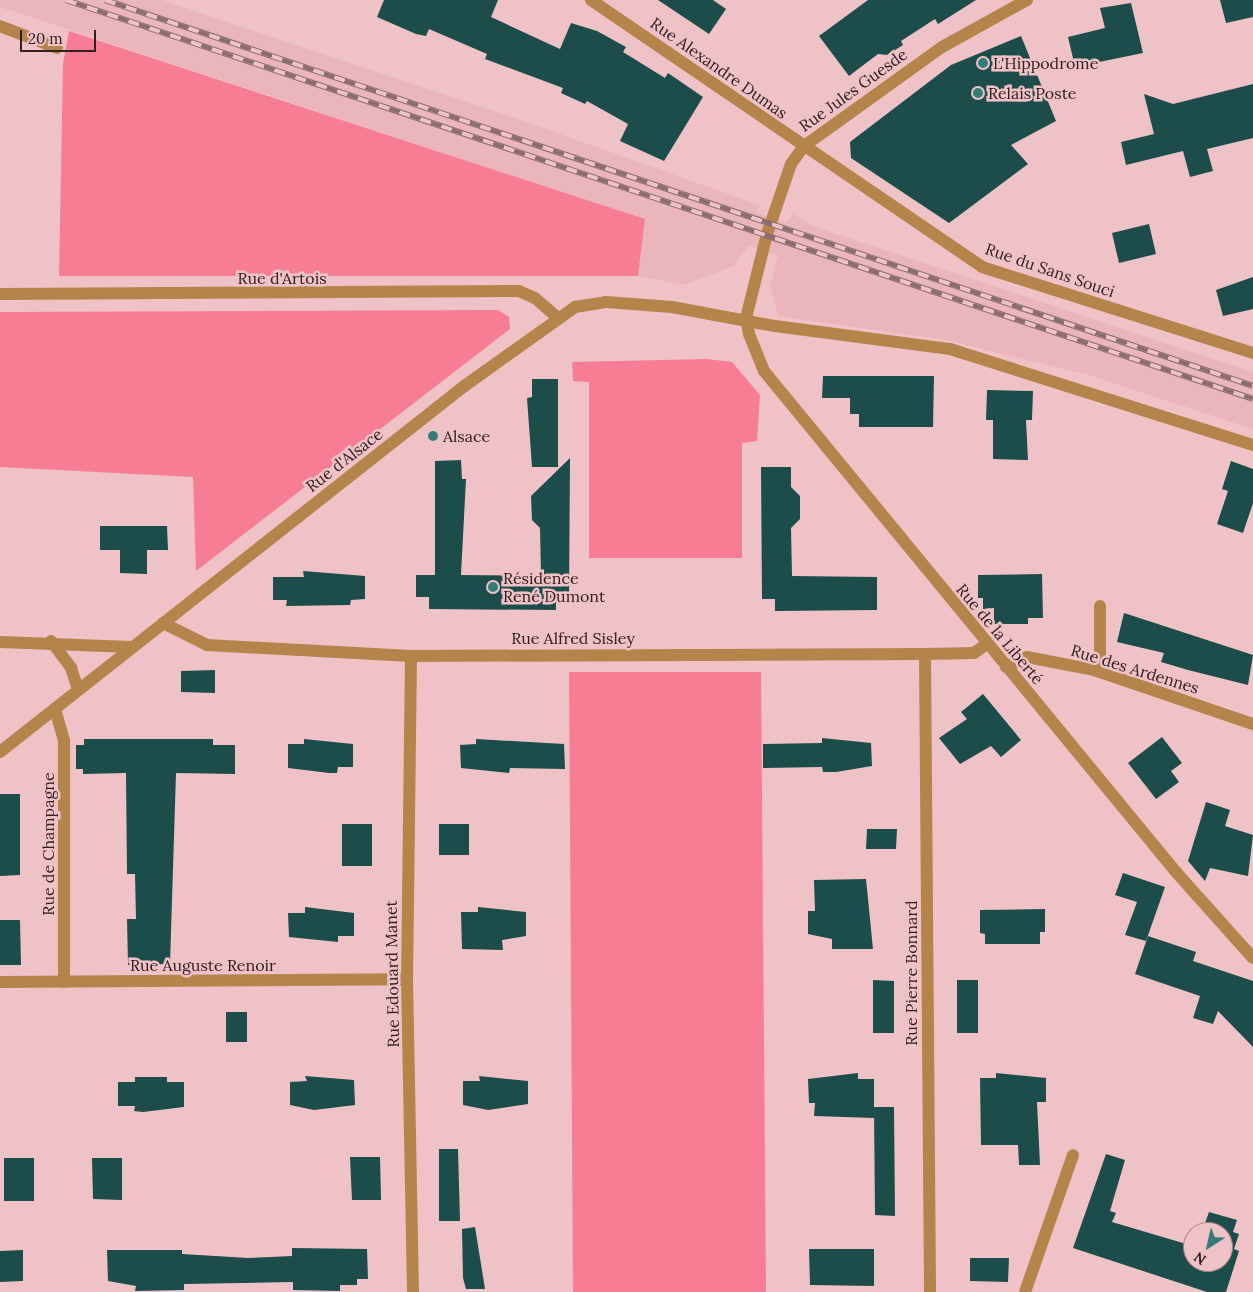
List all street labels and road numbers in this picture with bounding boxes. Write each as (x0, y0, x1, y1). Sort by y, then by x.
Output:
street label: Rue Alexandre Dumas (647, 14, 791, 122)
street label: Rue Jules Guesde (795, 44, 911, 136)
street label: Rue du Sans Souci (983, 239, 1117, 301)
street label: Rue d'Artois (237, 268, 327, 288)
street label: Rue d'Alsace (302, 424, 386, 496)
street label: Rue de la Liberté (952, 580, 1048, 688)
street label: Rue Alfred Sisley (511, 628, 635, 648)
street label: Rue des Ardennes (1069, 640, 1201, 698)
street label: Rue de Champagne (38, 772, 58, 916)
street label: Rue Edouard Manet (381, 900, 403, 1048)
street label: Rue Pierre Bonnard (901, 900, 921, 1046)
street label: Rue Auguste Renoir (130, 955, 276, 975)

